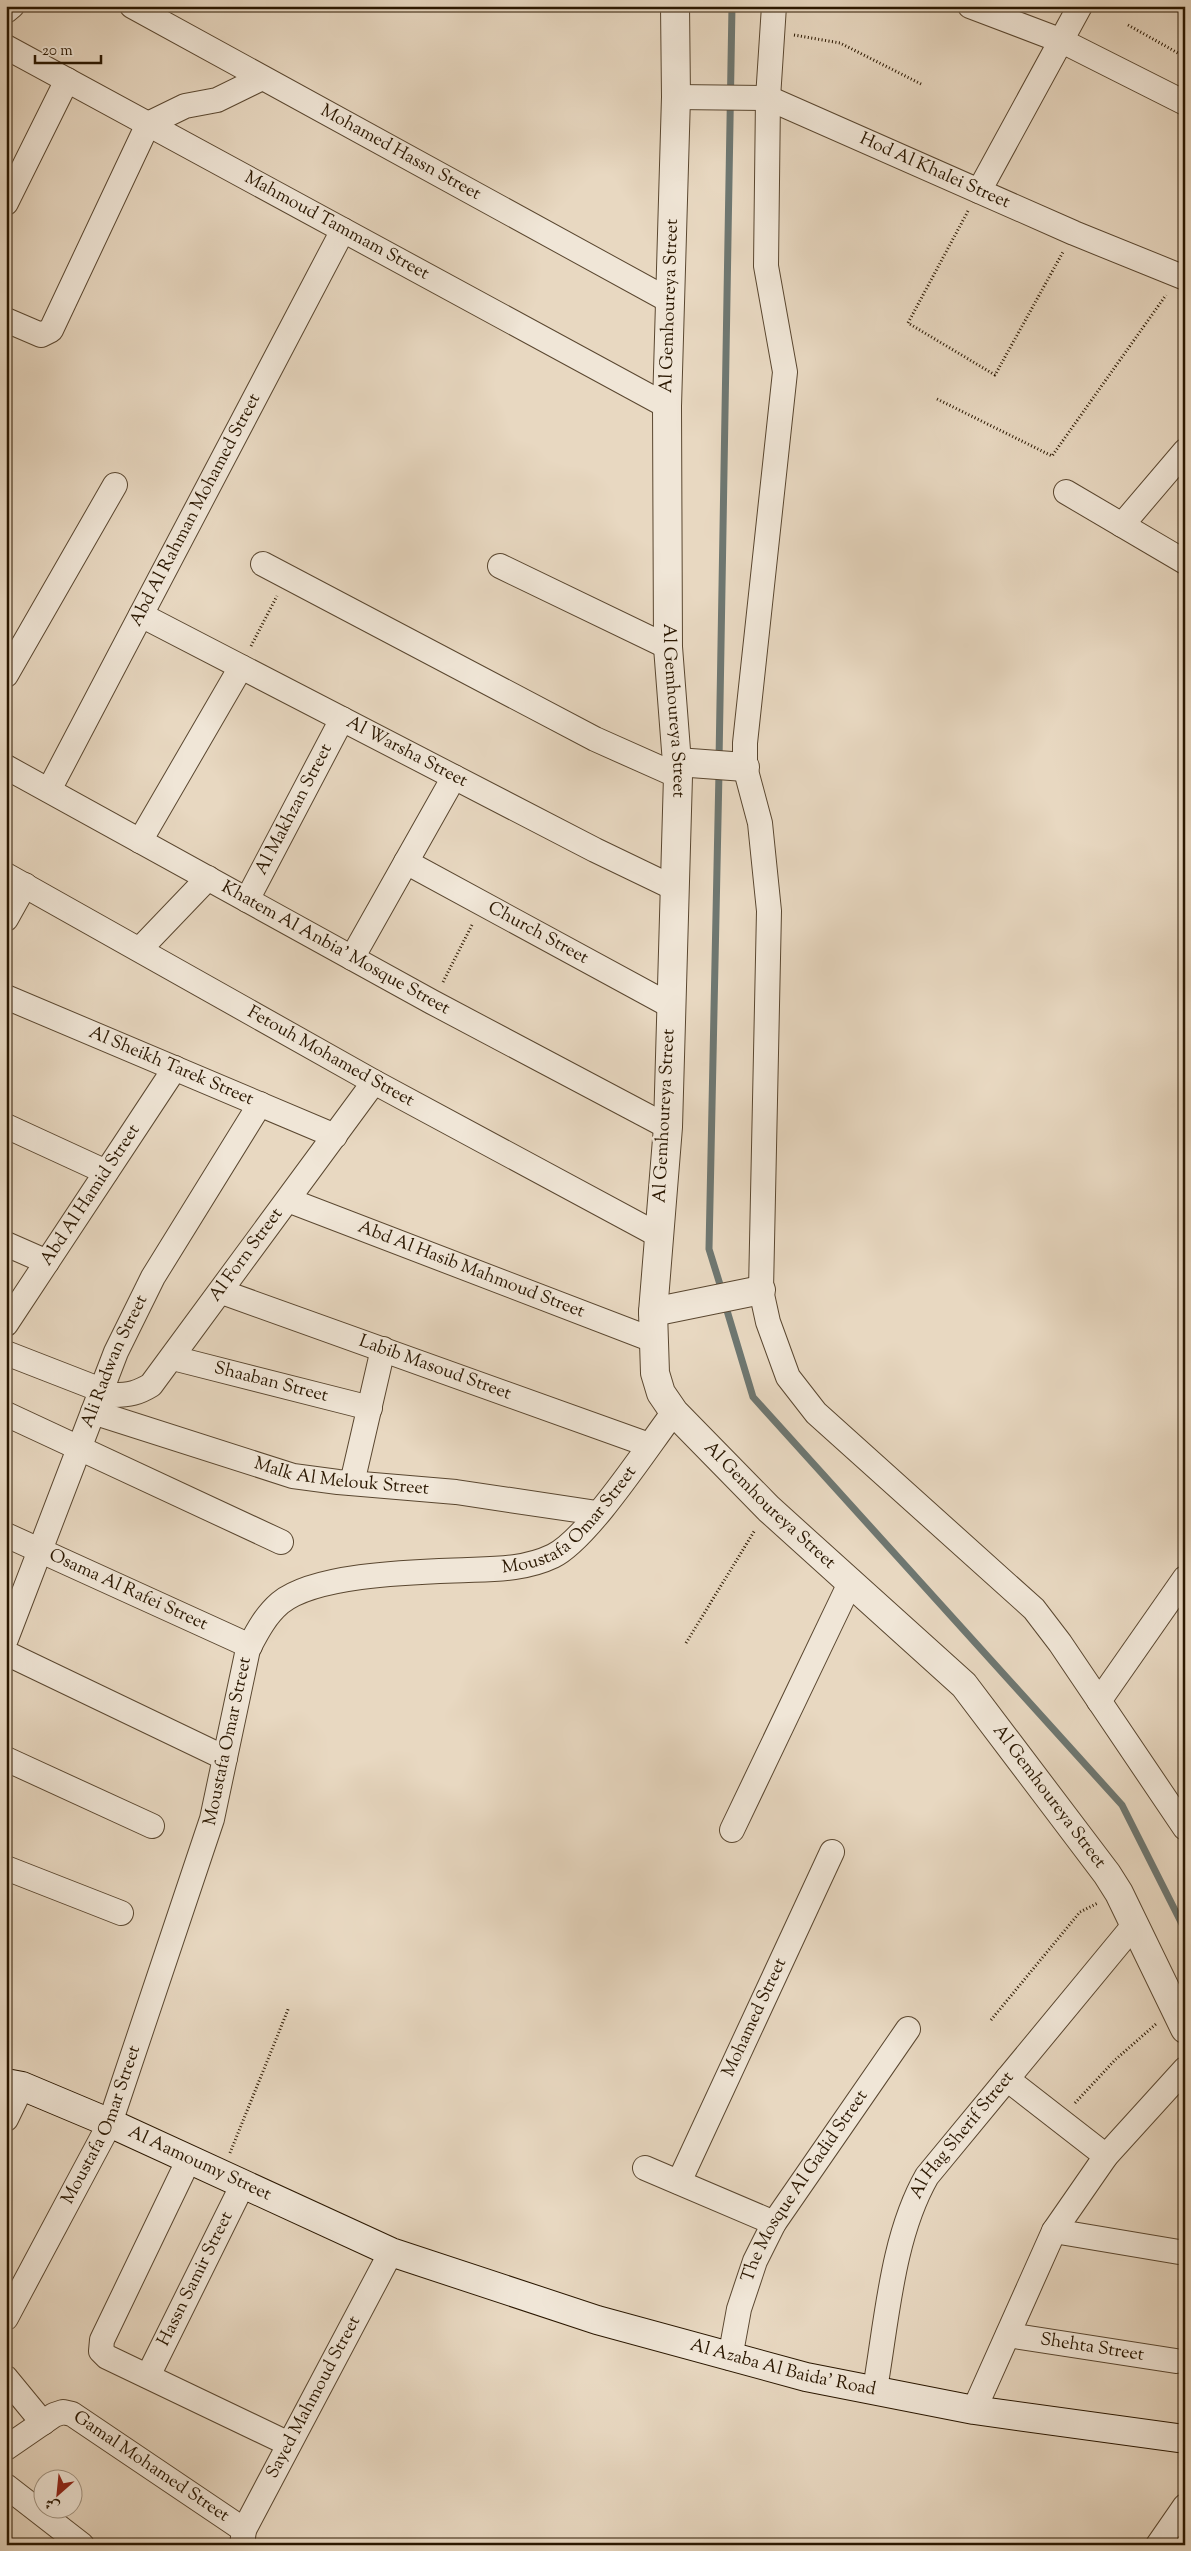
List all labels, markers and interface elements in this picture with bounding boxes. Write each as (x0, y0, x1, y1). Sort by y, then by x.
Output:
scale bar (35, 32, 101, 64)
text: 20 m (42, 41, 73, 62)
street label: Mohamed Hassn Street (315, 99, 485, 208)
street label: Hod Al Khalei Street (855, 127, 1014, 216)
street label: Mahmoud Tammam Street (239, 166, 434, 287)
street label: Al Gemhoureya Street (654, 218, 686, 394)
street label: Abd Al Rahman Mohamed Street (124, 389, 268, 631)
street label: Al Gemhoureya Street (655, 623, 691, 798)
street label: Al Warsha Street (341, 710, 472, 795)
street label: Al Makhzan Street (249, 740, 340, 880)
street label: Khatem Al Anbia' Mosque Street (216, 875, 454, 1022)
street label: Church Street (483, 896, 593, 972)
street label: Fetouh Mohamed Street (242, 1000, 418, 1114)
street label: Al Sheikh Tarek Street (84, 1020, 257, 1113)
street label: Al Gemhoureya Street (647, 1028, 683, 1204)
street label: Abd Al Hamid Street (35, 1120, 147, 1271)
street label: Al Forn Street (203, 1203, 290, 1307)
street label: Abd Al Hasib Mahmoud Street (354, 1215, 588, 1325)
street label: Ali Radwan Street (75, 1291, 155, 1432)
street label: Labib Masoud Street (355, 1329, 515, 1407)
street label: Shaaban Street (211, 1356, 331, 1410)
street label: Al Gemhoureya Street (697, 1436, 841, 1576)
street label: Malk Al Melouk Street (250, 1451, 430, 1503)
street label: Moustafa Omar Street (501, 1461, 643, 1581)
street label: Osama Al Rafei Street (44, 1543, 212, 1638)
street label: Moustafa Omar Street (198, 1655, 259, 1828)
street label: Al Gemhoureya Street (986, 1719, 1112, 1874)
street label: Mohamed Street (716, 1954, 794, 2082)
street label: Moustafa Omar Street (56, 2042, 148, 2209)
street label: Al Hag Sherif Street (904, 2066, 1021, 2204)
street label: The Mosque Al Gadid Street (736, 2085, 875, 2286)
street label: Al Aamoumy Street (123, 2120, 275, 2208)
street label: Hassn Samir Street (152, 2207, 240, 2351)
street label: Sayed Mahmoud Street (260, 2312, 368, 2483)
street label: Shehta Street (1038, 2327, 1146, 2369)
street label: Al Azaba Al Baida' Road (687, 2333, 878, 2403)
street label: Gamal Mohamed Street (67, 2405, 234, 2529)
north arrow (32, 2468, 82, 2518)
text: ش (42, 2492, 64, 2516)

